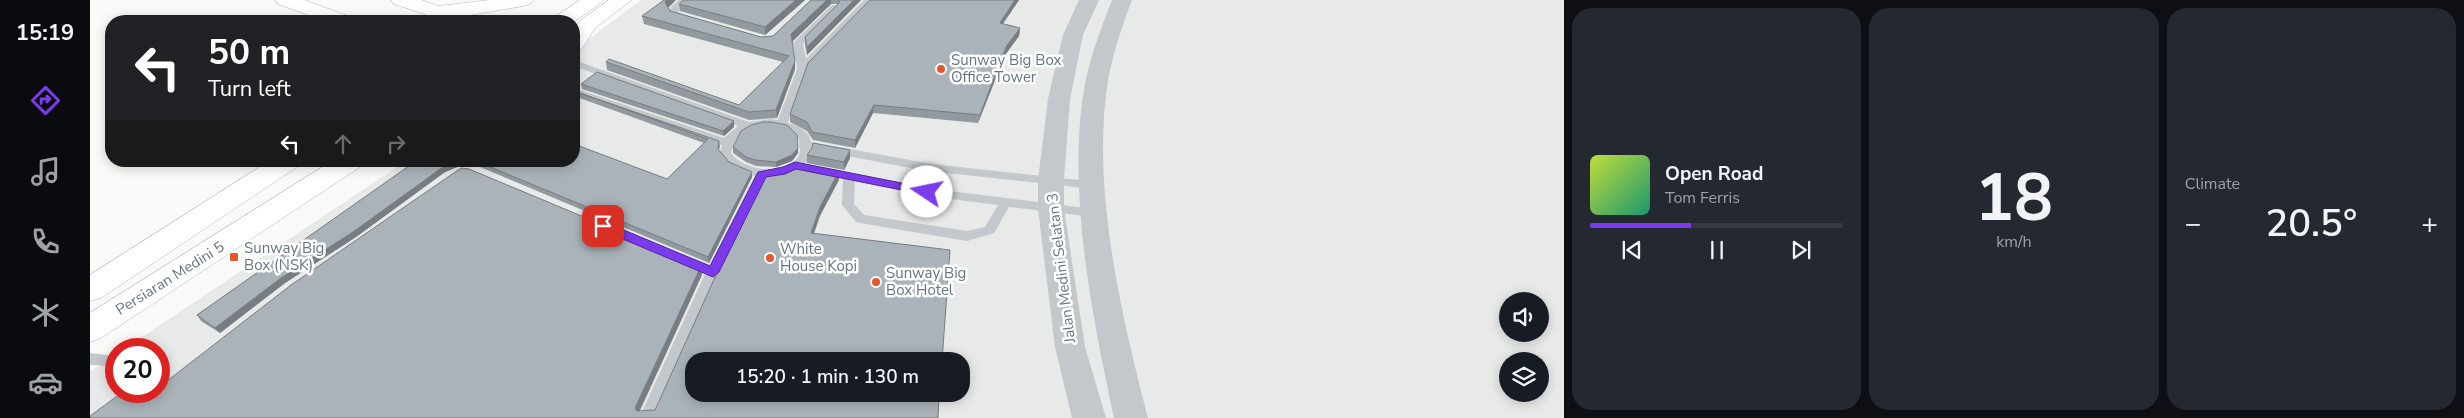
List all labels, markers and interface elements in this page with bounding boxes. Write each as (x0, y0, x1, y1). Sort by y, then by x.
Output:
text: 15:19 (16, 18, 74, 48)
text: 50 m (208, 29, 290, 76)
icon: left (125, 35, 190, 100)
place label: Sunway Big Box Office Tower (951, 50, 1062, 87)
marker: Sunway Big Box Office Tower (935, 63, 947, 75)
text: Turn left (208, 74, 291, 104)
icon: directions (28, 83, 63, 118)
icon: left (276, 130, 304, 158)
icon: ahead (329, 130, 357, 158)
icon: right (382, 130, 410, 158)
icon: music (28, 154, 63, 189)
text: 18 (1975, 154, 2053, 243)
text: Open Road (1665, 161, 1763, 187)
position arrow (900, 165, 952, 217)
text: Climate (2185, 173, 2240, 195)
text: Tom Ferris (1665, 187, 1740, 209)
street label: Jalan Medini Selatan 3 (1042, 192, 1080, 345)
text: 20.5° (2265, 198, 2357, 249)
pin (582, 205, 624, 247)
text: − (2185, 205, 2201, 243)
text: + (2421, 205, 2438, 243)
icon: arrive (589, 212, 617, 240)
icon: phone (28, 224, 63, 259)
text: km/h (1996, 231, 2032, 253)
icon: previous (1618, 236, 1646, 264)
icon: pause (1703, 236, 1731, 264)
icon: next (1787, 236, 1815, 264)
street label: Persiaran Medini 5 (112, 237, 228, 319)
place label: Sunway Big Box (NSK) (244, 238, 324, 275)
place label: White House Kopi (780, 239, 857, 276)
marker: Sunway Big Box (NSK) (228, 251, 240, 263)
marker: White House Kopi (764, 252, 776, 264)
place label: Sunway Big Box Hotel (886, 263, 966, 300)
marker: Sunway Big Box Hotel (870, 276, 882, 288)
map controls (1499, 292, 1549, 402)
button: sound (1499, 292, 1549, 342)
icon: climate (28, 295, 63, 330)
speed limit sign: 20 (105, 338, 170, 403)
button: layers (1499, 352, 1549, 402)
text: 15:20 · 1 min · 130 m (736, 364, 919, 390)
icon: car (28, 365, 63, 400)

